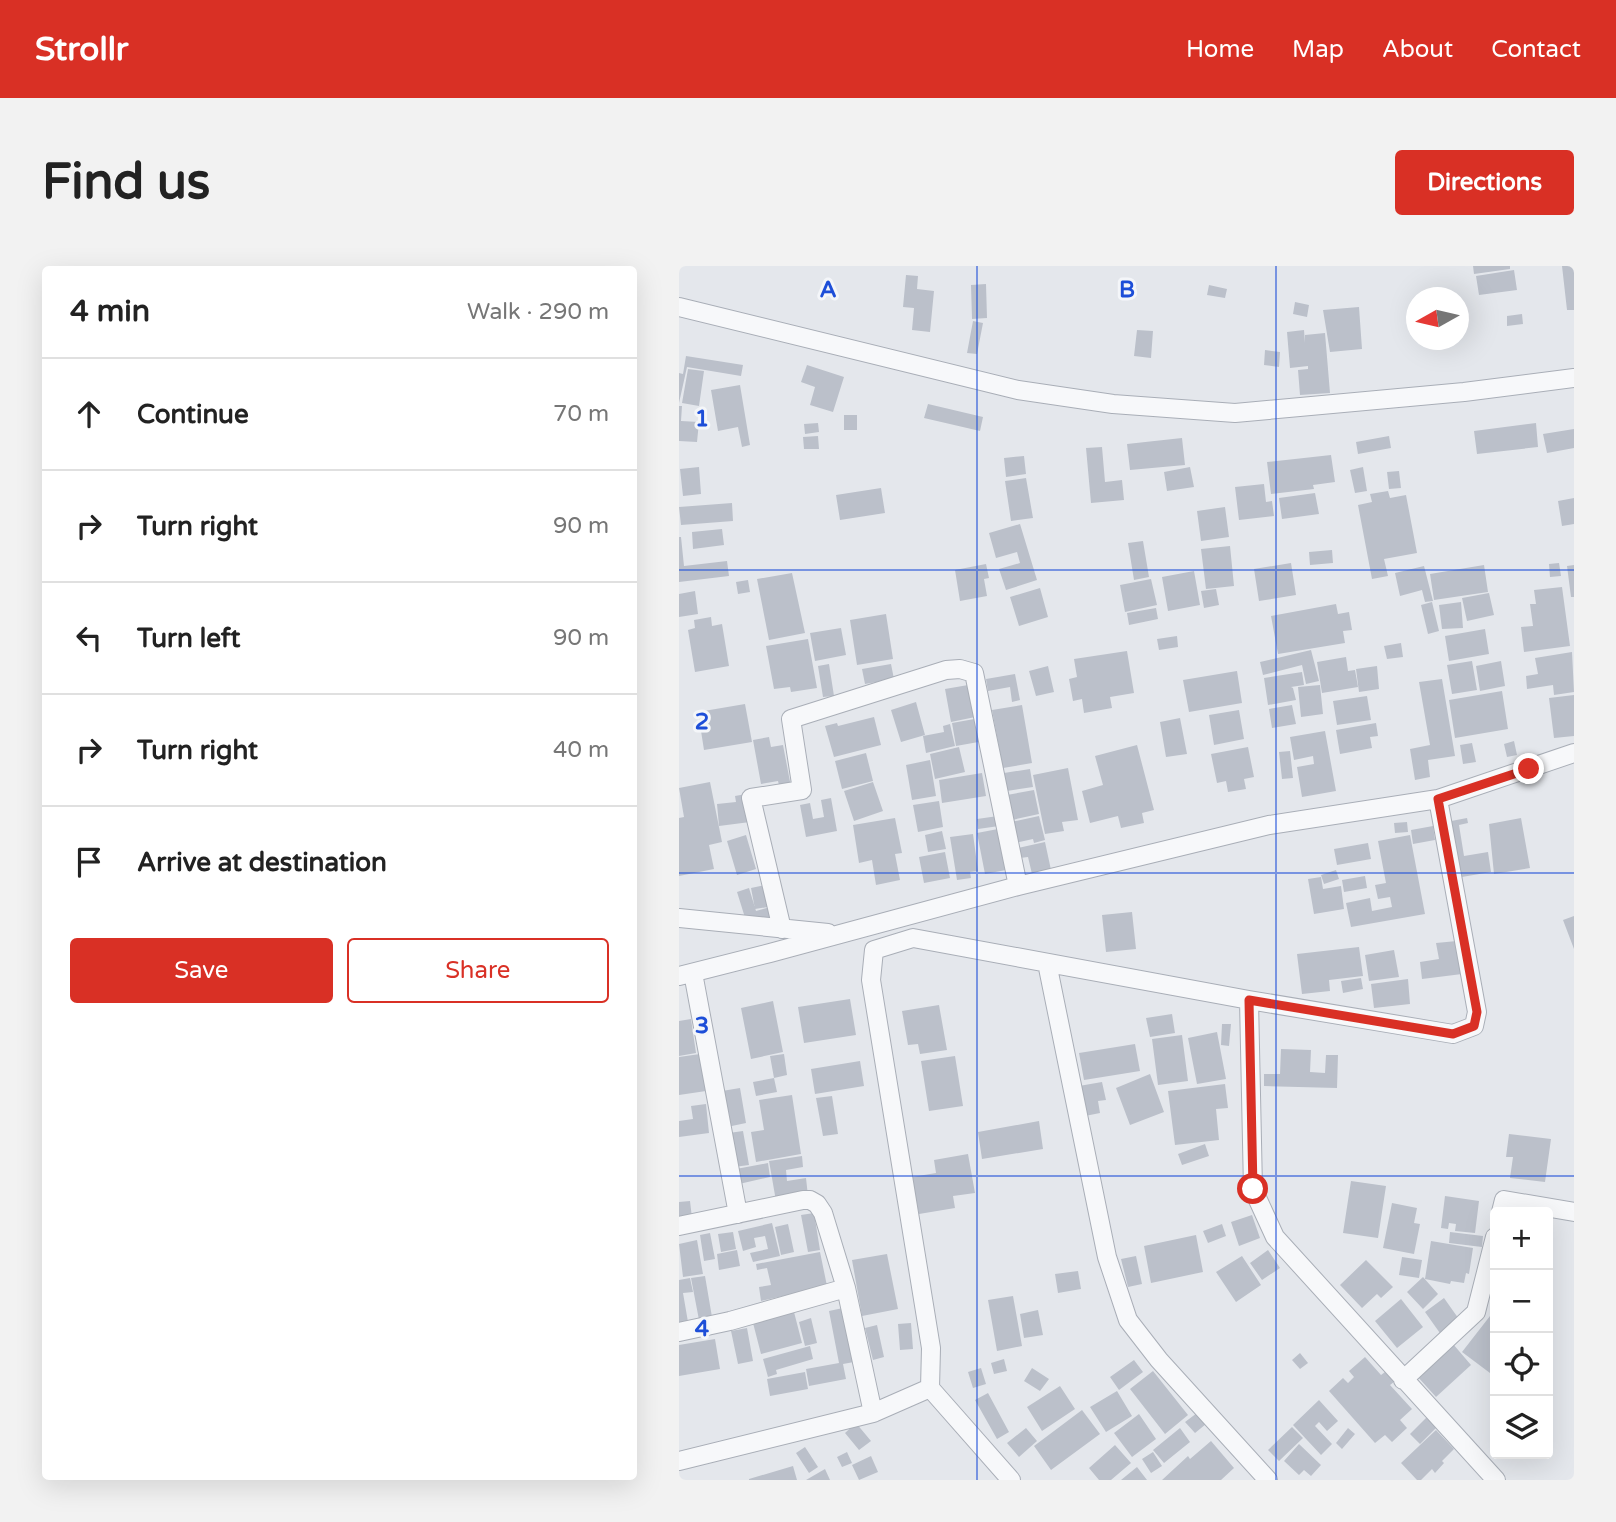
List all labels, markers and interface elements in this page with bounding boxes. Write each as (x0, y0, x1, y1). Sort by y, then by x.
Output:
text: Strollr (35, 30, 129, 69)
text: Home (1186, 35, 1254, 64)
text: Map (1292, 35, 1344, 64)
text: About (1382, 35, 1453, 64)
text: Contact (1491, 35, 1581, 64)
button: Directions (1395, 150, 1574, 215)
text: Find us (42, 153, 210, 212)
text: A (819, 276, 837, 304)
text: B (1119, 276, 1135, 304)
north arrow (1406, 287, 1469, 350)
text: 4 min (70, 293, 150, 330)
text: Walk · 290 m (467, 298, 609, 326)
icon: ahead (70, 395, 108, 433)
text: Continue (137, 399, 249, 430)
text: 70 m (553, 400, 609, 428)
text: 1 (695, 405, 709, 433)
icon: right (70, 507, 108, 545)
text: Turn right (137, 511, 258, 542)
text: 90 m (553, 512, 609, 540)
icon: left (70, 619, 108, 657)
text: Turn left (137, 623, 240, 654)
text: 90 m (553, 624, 609, 652)
text: 2 (695, 708, 709, 736)
icon: right (70, 731, 108, 769)
text: Turn right (137, 735, 258, 766)
text: 40 m (553, 736, 609, 764)
route end (1513, 753, 1544, 784)
icon: arrive (70, 843, 108, 881)
text: Arrive at destination (137, 847, 387, 878)
button: Save (70, 938, 333, 1003)
button: Share (347, 938, 609, 1003)
text: 3 (695, 1012, 709, 1040)
route start (1237, 1173, 1268, 1204)
map controls (1490, 1207, 1553, 1459)
button: + (1490, 1207, 1553, 1270)
button: − (1490, 1270, 1553, 1333)
text: 4 (695, 1315, 710, 1343)
button: locate (1490, 1333, 1553, 1396)
button: layers (1490, 1396, 1553, 1459)

